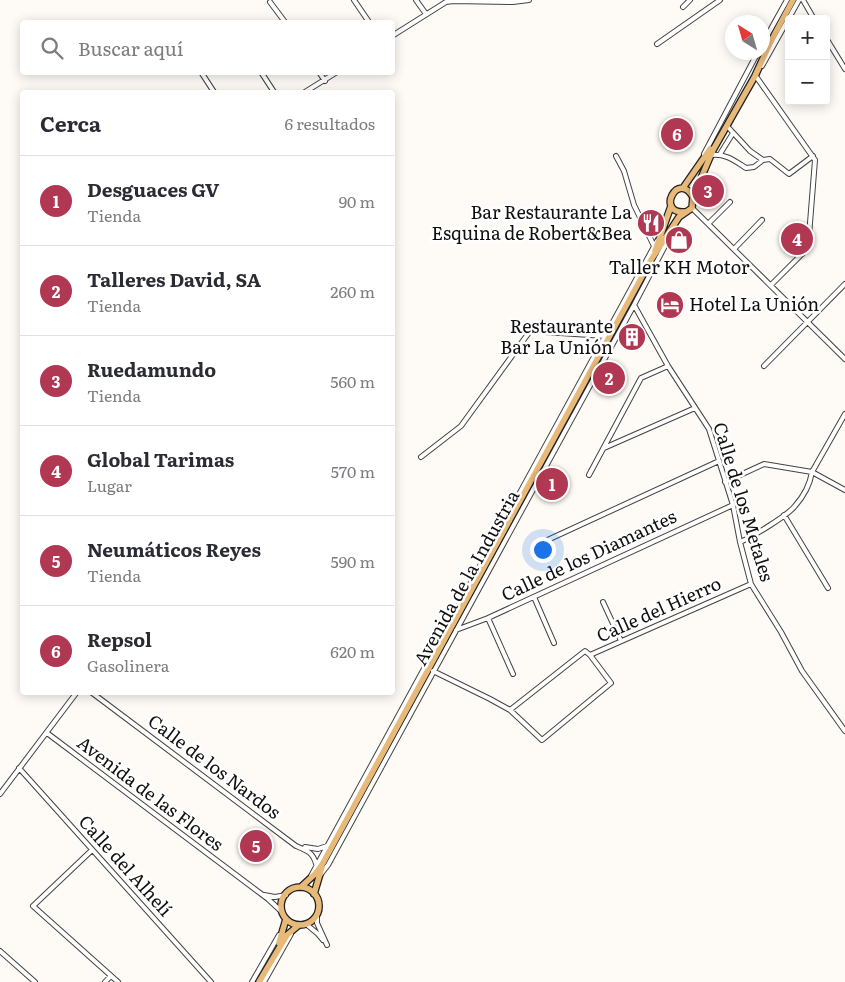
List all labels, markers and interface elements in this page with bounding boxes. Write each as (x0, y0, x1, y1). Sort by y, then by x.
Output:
north arrow (725, 15, 770, 60)
map controls (785, 15, 830, 105)
button: + (785, 15, 830, 60)
search box (20, 20, 395, 75)
icon: search (38, 34, 66, 62)
text: Buscar aquí (78, 34, 183, 62)
button: − (785, 60, 830, 105)
text: Cerca (40, 107, 101, 138)
text: 6 resultados (284, 111, 375, 135)
pin: 6 (661, 115, 693, 153)
pin: 3 (692, 172, 724, 210)
text: Desguaces GV (87, 175, 220, 203)
text: 1 (53, 189, 59, 213)
text: 90 m (339, 189, 375, 213)
place label: Bar Restaurante La Esquina de Robert&Bea (431, 198, 632, 246)
text: Tienda (87, 203, 141, 227)
restaurant icon: Bar Restaurante La Esquina de Robert&Bea (636, 208, 666, 238)
pin: 4 (781, 220, 813, 258)
shop icon: Taller KH Motor (664, 225, 694, 255)
place label: Taller KH Motor (608, 253, 750, 280)
text: Talleres David, SA (87, 265, 261, 293)
text: 2 (52, 279, 60, 303)
text: 260 m (330, 279, 375, 303)
hotel icon: Hotel La Unión (655, 290, 685, 320)
place label: Hotel La Unión (689, 290, 819, 317)
text: Tienda (87, 293, 141, 317)
place label: Restaurante Bar La Unión (500, 312, 613, 360)
building icon: Restaurante Bar La Unión (617, 322, 647, 352)
text: Ruedamundo (87, 355, 216, 383)
pin: 2 (593, 359, 625, 397)
text: 3 (52, 369, 60, 393)
text: 560 m (330, 369, 375, 393)
text: Tienda (87, 383, 141, 407)
street label: Calle de los Metales (707, 419, 781, 584)
text: Global Tarimas (87, 445, 234, 473)
text: 4 (51, 459, 61, 483)
text: 570 m (331, 459, 375, 483)
pin: 1 (536, 465, 568, 503)
text: Lugar (87, 473, 132, 497)
street label: Avenida de la Industria (406, 484, 525, 670)
street label: Calle de los Diamantes (496, 502, 680, 607)
text: Neumáticos Reyes (87, 535, 261, 563)
your location (530, 537, 556, 563)
text: 5 (52, 549, 60, 573)
text: 590 m (331, 549, 375, 573)
text: Tienda (87, 563, 141, 587)
street label: Calle del Hierro (592, 569, 725, 648)
text: Repsol (87, 625, 152, 653)
text: 6 (51, 639, 61, 663)
text: 620 m (330, 639, 375, 663)
text: Gasolinera (87, 653, 169, 677)
street label: Calle de los Nardos (143, 707, 287, 825)
street label: Avenida de las Flores (72, 729, 230, 857)
street label: Calle del Alhelí (73, 808, 179, 922)
pin: 5 (240, 827, 272, 865)

